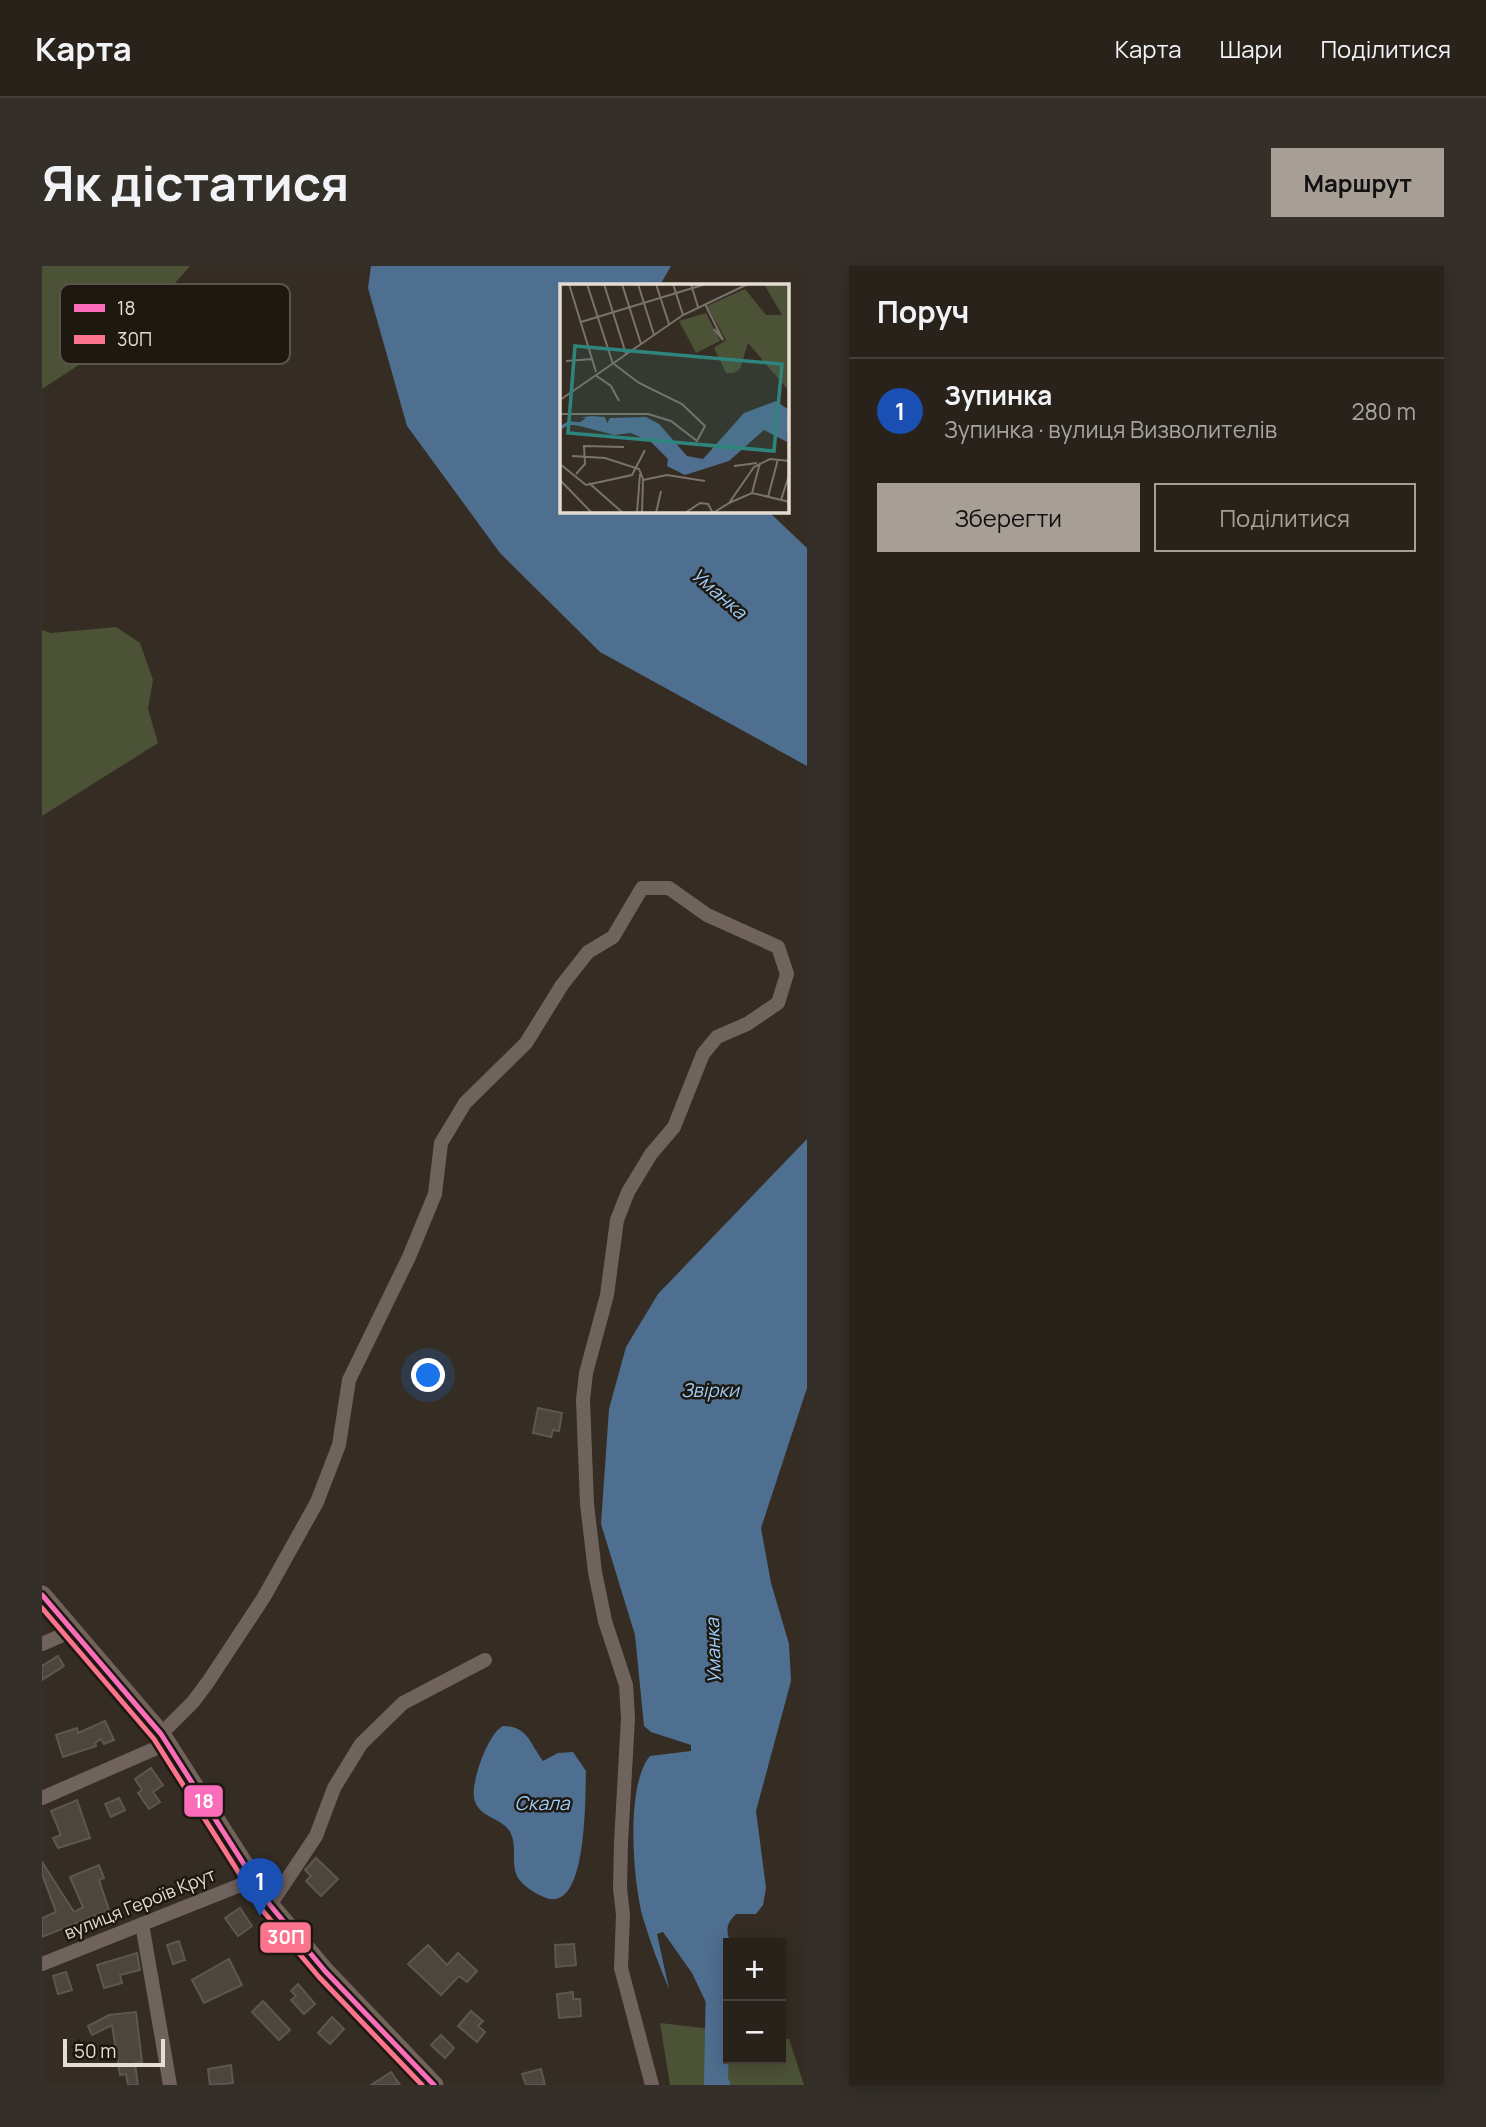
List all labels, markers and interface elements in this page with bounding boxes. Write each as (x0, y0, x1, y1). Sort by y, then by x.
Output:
text: Карта (35, 26, 132, 71)
text: Карта (1115, 32, 1182, 65)
text: Шари (1220, 32, 1282, 65)
text: Поділитися (1320, 32, 1451, 65)
button: Маршрут (1271, 148, 1444, 217)
text: Як дістатися (42, 149, 349, 216)
legend (60, 284, 290, 364)
inset map (560, 284, 790, 513)
text: Поруч (877, 291, 969, 332)
text: 18 (117, 295, 135, 321)
text: 30П (117, 326, 152, 352)
text: Зупинка (944, 377, 1052, 413)
text: 1 (895, 395, 905, 427)
text: 280 m (1351, 395, 1416, 427)
text: Зупинка · вулиця Визволителів (944, 413, 1277, 445)
button: Зберегти (877, 483, 1140, 552)
button: Поділитися (1154, 483, 1416, 552)
water label: Уманка (686, 562, 753, 625)
your location (411, 1358, 445, 1392)
water label: Звірки (681, 1377, 741, 1403)
water label: Уманка (699, 1616, 727, 1684)
line badge: 18 (183, 1784, 224, 1818)
text: 18 (194, 1788, 214, 1814)
water label: Скала (514, 1790, 571, 1816)
pin: 1 (237, 1858, 283, 1916)
street label: вулиця Героїв Крут (60, 1862, 219, 1944)
line badge: 30П (259, 1921, 312, 1954)
text: 30П (267, 1924, 305, 1950)
map controls (723, 1938, 786, 2064)
button: + (723, 1938, 786, 2001)
button: − (723, 2001, 786, 2064)
scale bar (63, 2036, 164, 2068)
text: 50 m (74, 2038, 116, 2064)

